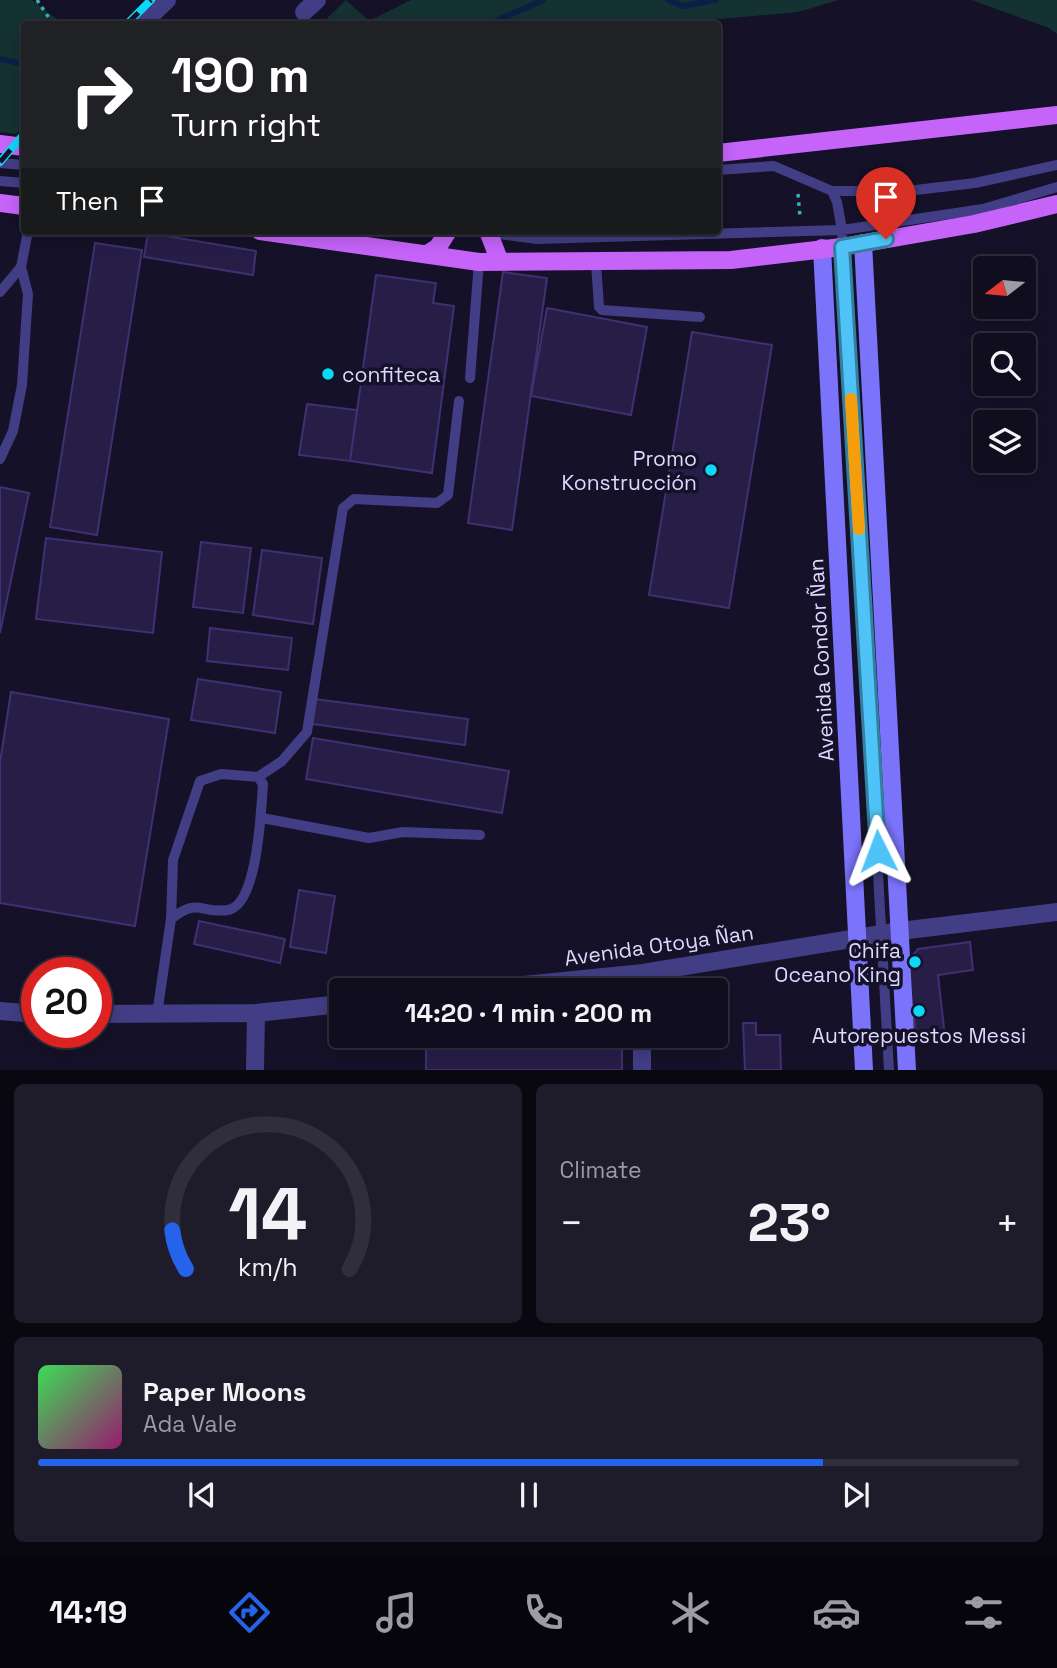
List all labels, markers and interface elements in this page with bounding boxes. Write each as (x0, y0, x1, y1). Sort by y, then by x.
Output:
text: 190 m (171, 44, 309, 106)
icon: right (56, 49, 147, 140)
text: Turn right (171, 105, 321, 145)
pin (856, 167, 916, 239)
icon: arrive (867, 178, 905, 216)
icon: arrive (133, 182, 171, 220)
text: Then (56, 184, 119, 218)
north arrow (973, 256, 1036, 318)
map controls (973, 256, 1036, 473)
button: search (973, 333, 1036, 396)
place label: confiteca (342, 361, 440, 388)
marker: confiteca (320, 366, 336, 382)
button: layers (973, 410, 1036, 473)
place label: Promo Konstrucción (561, 445, 697, 496)
marker: Promo Konstrucción (703, 462, 719, 478)
street label: Avenida Condor Ñan (802, 558, 840, 762)
position arrow (841, 814, 915, 888)
street label: Avenida Otoya Ñan (563, 918, 755, 972)
place label: Chifa Oceano King (774, 937, 901, 988)
marker: Chifa Oceano King (907, 954, 923, 970)
speed limit sign: 20 (21, 957, 112, 1048)
text: 14:20 · 1 min · 200 m (405, 996, 652, 1030)
marker: Autorepuestos Messi (911, 1003, 927, 1019)
place label: Autorepuestos Messi (812, 1022, 1026, 1049)
text: Climate (560, 1155, 642, 1185)
text: 14 (228, 1168, 307, 1261)
text: 23° (748, 1190, 831, 1256)
text: − (560, 1199, 583, 1247)
text: + (995, 1199, 1019, 1247)
text: km/h (238, 1251, 298, 1283)
text: Paper Moons (143, 1375, 306, 1409)
text: Ada Vale (143, 1409, 237, 1439)
icon: previous (183, 1476, 221, 1514)
icon: pause (510, 1476, 548, 1514)
icon: next (837, 1476, 875, 1514)
icon: directions (225, 1588, 274, 1637)
icon: music (372, 1588, 421, 1637)
icon: phone (519, 1588, 568, 1637)
icon: climate (666, 1588, 715, 1637)
icon: car (812, 1588, 861, 1637)
icon: filters (959, 1588, 1008, 1637)
text: 14:19 (49, 1592, 127, 1632)

